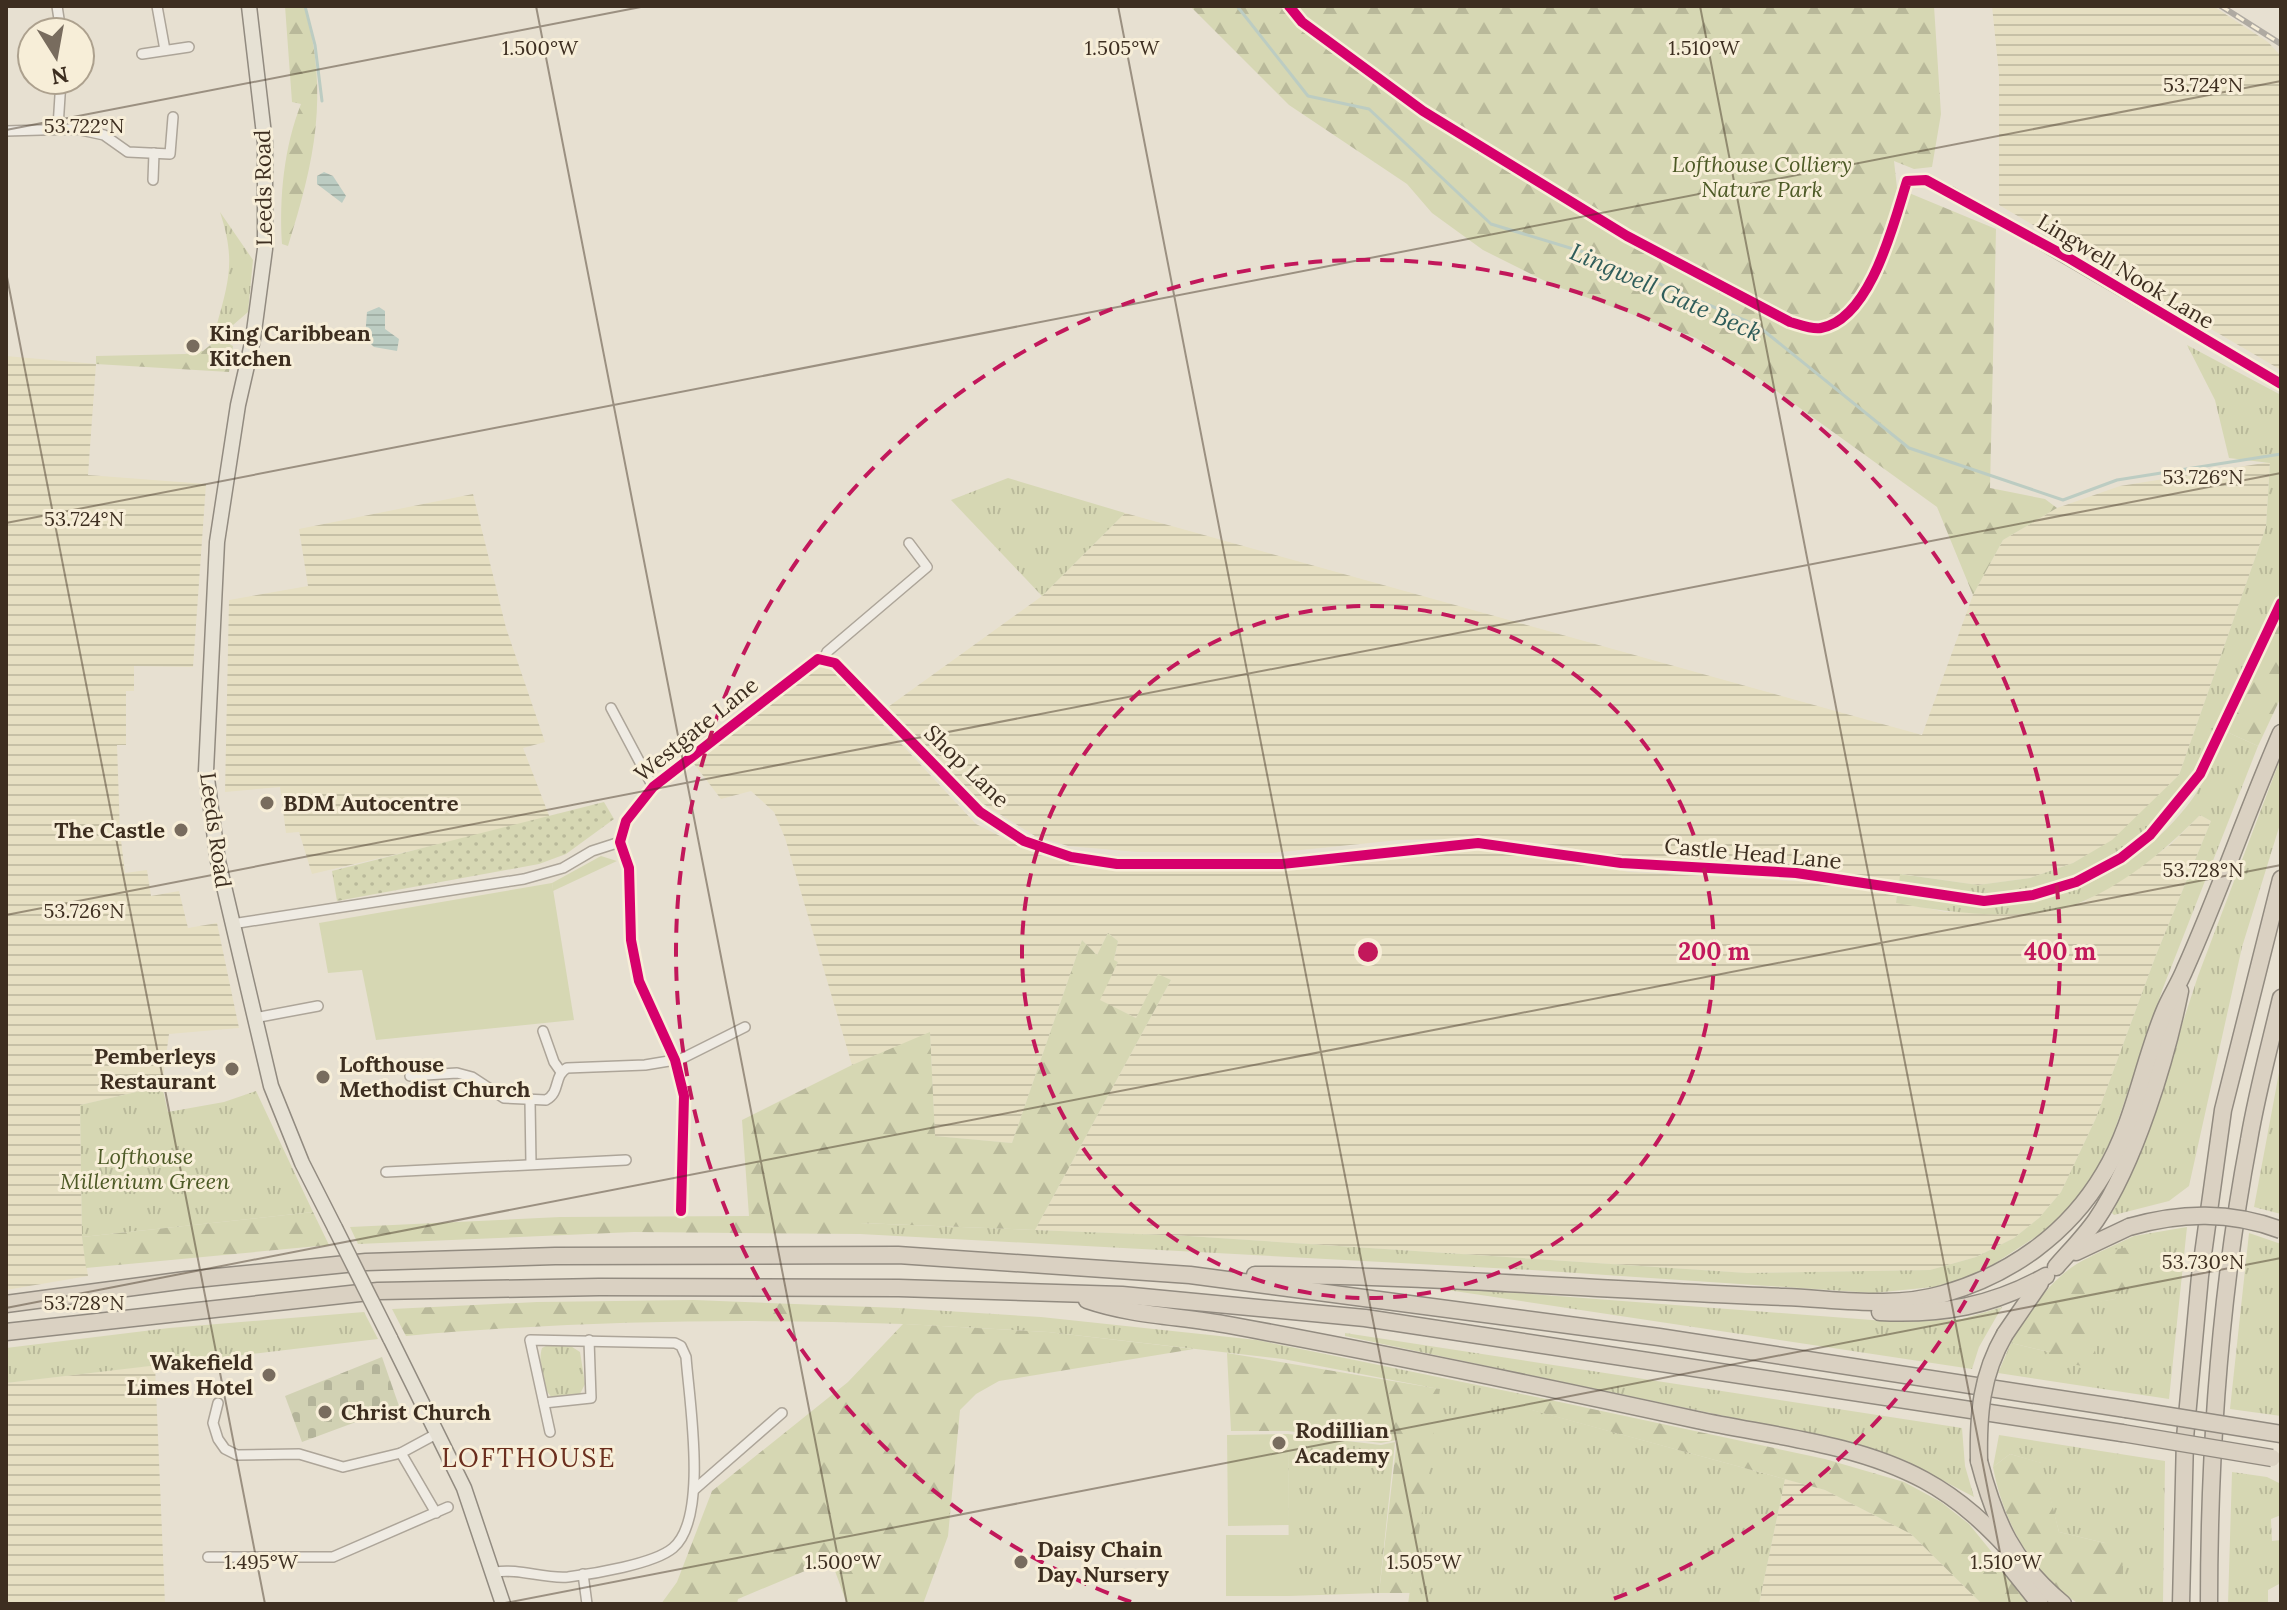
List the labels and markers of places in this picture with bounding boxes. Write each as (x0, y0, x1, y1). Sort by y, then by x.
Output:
place label: King Caribbean Kitchen (209, 319, 371, 372)
marker: King Caribbean Kitchen (184, 337, 202, 355)
place label: BDM Autocentre (283, 789, 459, 817)
marker: BDM Autocentre (258, 794, 276, 812)
place label: The Castle (54, 816, 165, 844)
marker: The Castle (172, 821, 190, 839)
centre of rings (1354, 938, 1382, 966)
place label: Pemberleys Restaurant (94, 1042, 217, 1095)
place label: Lofthouse Methodist Church (339, 1050, 531, 1103)
marker: Pemberleys Restaurant (223, 1060, 241, 1078)
marker: Lofthouse Methodist Church (314, 1068, 332, 1086)
place label: Wakefield Limes Hotel (127, 1348, 253, 1401)
marker: Wakefield Limes Hotel (260, 1366, 278, 1384)
place label: Christ Church (341, 1398, 491, 1426)
marker: Christ Church (316, 1403, 334, 1421)
place label: Rodillian Academy (1295, 1416, 1390, 1469)
marker: Rodillian Academy (1270, 1434, 1288, 1452)
place label: Daisy Chain Day Nursery (1037, 1535, 1170, 1588)
marker: Daisy Chain Day Nursery (1012, 1553, 1030, 1571)

